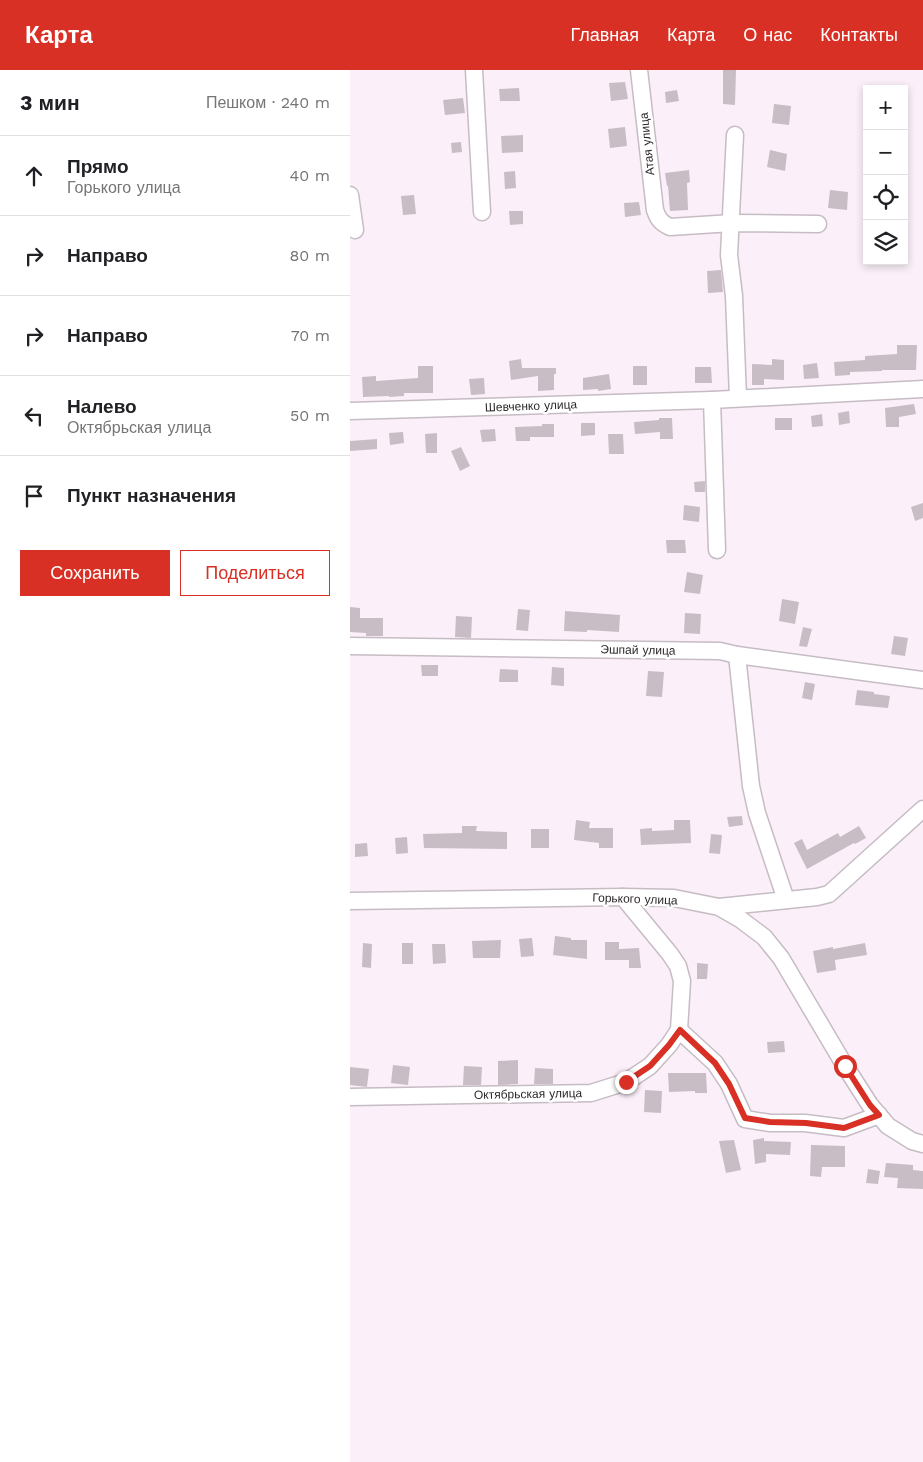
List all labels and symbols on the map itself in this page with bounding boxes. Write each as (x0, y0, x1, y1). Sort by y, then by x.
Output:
street label: Атая улица (637, 111, 657, 176)
street label: Шевченко улица (485, 397, 578, 415)
street label: Эшпай улица (600, 642, 676, 658)
street label: Горького улица (592, 891, 678, 907)
route start (834, 1055, 857, 1078)
route end (615, 1071, 638, 1094)
street label: Октябрьская улица (474, 1086, 583, 1102)

